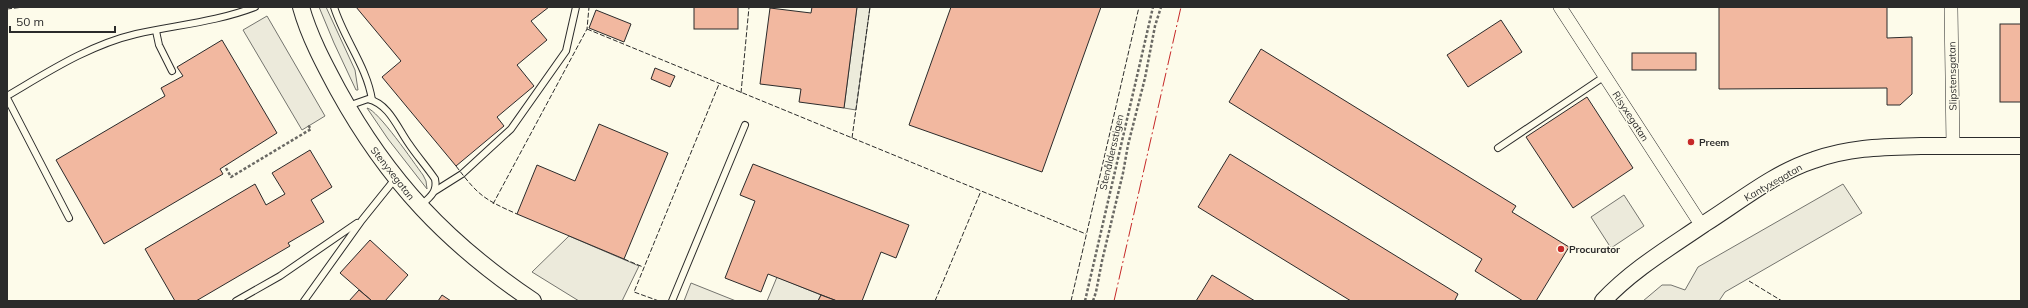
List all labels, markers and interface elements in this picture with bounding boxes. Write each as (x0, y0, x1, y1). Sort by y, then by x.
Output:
scale bar (10, 8, 115, 34)
text: 50 m (16, 14, 44, 29)
street label: Slipstensgatan (1945, 41, 1960, 111)
street label: Risyxegatan (1609, 89, 1652, 144)
street label: Stenåldersstigen (1096, 113, 1127, 191)
place label: Preem (1699, 136, 1729, 149)
marker: Preem (1686, 137, 1696, 147)
street label: Stenyxegatan (368, 144, 418, 203)
street label: Kantyxegatan (1742, 160, 1805, 204)
place label: Procurator (1569, 243, 1620, 256)
marker: Procurator (1556, 244, 1566, 254)

